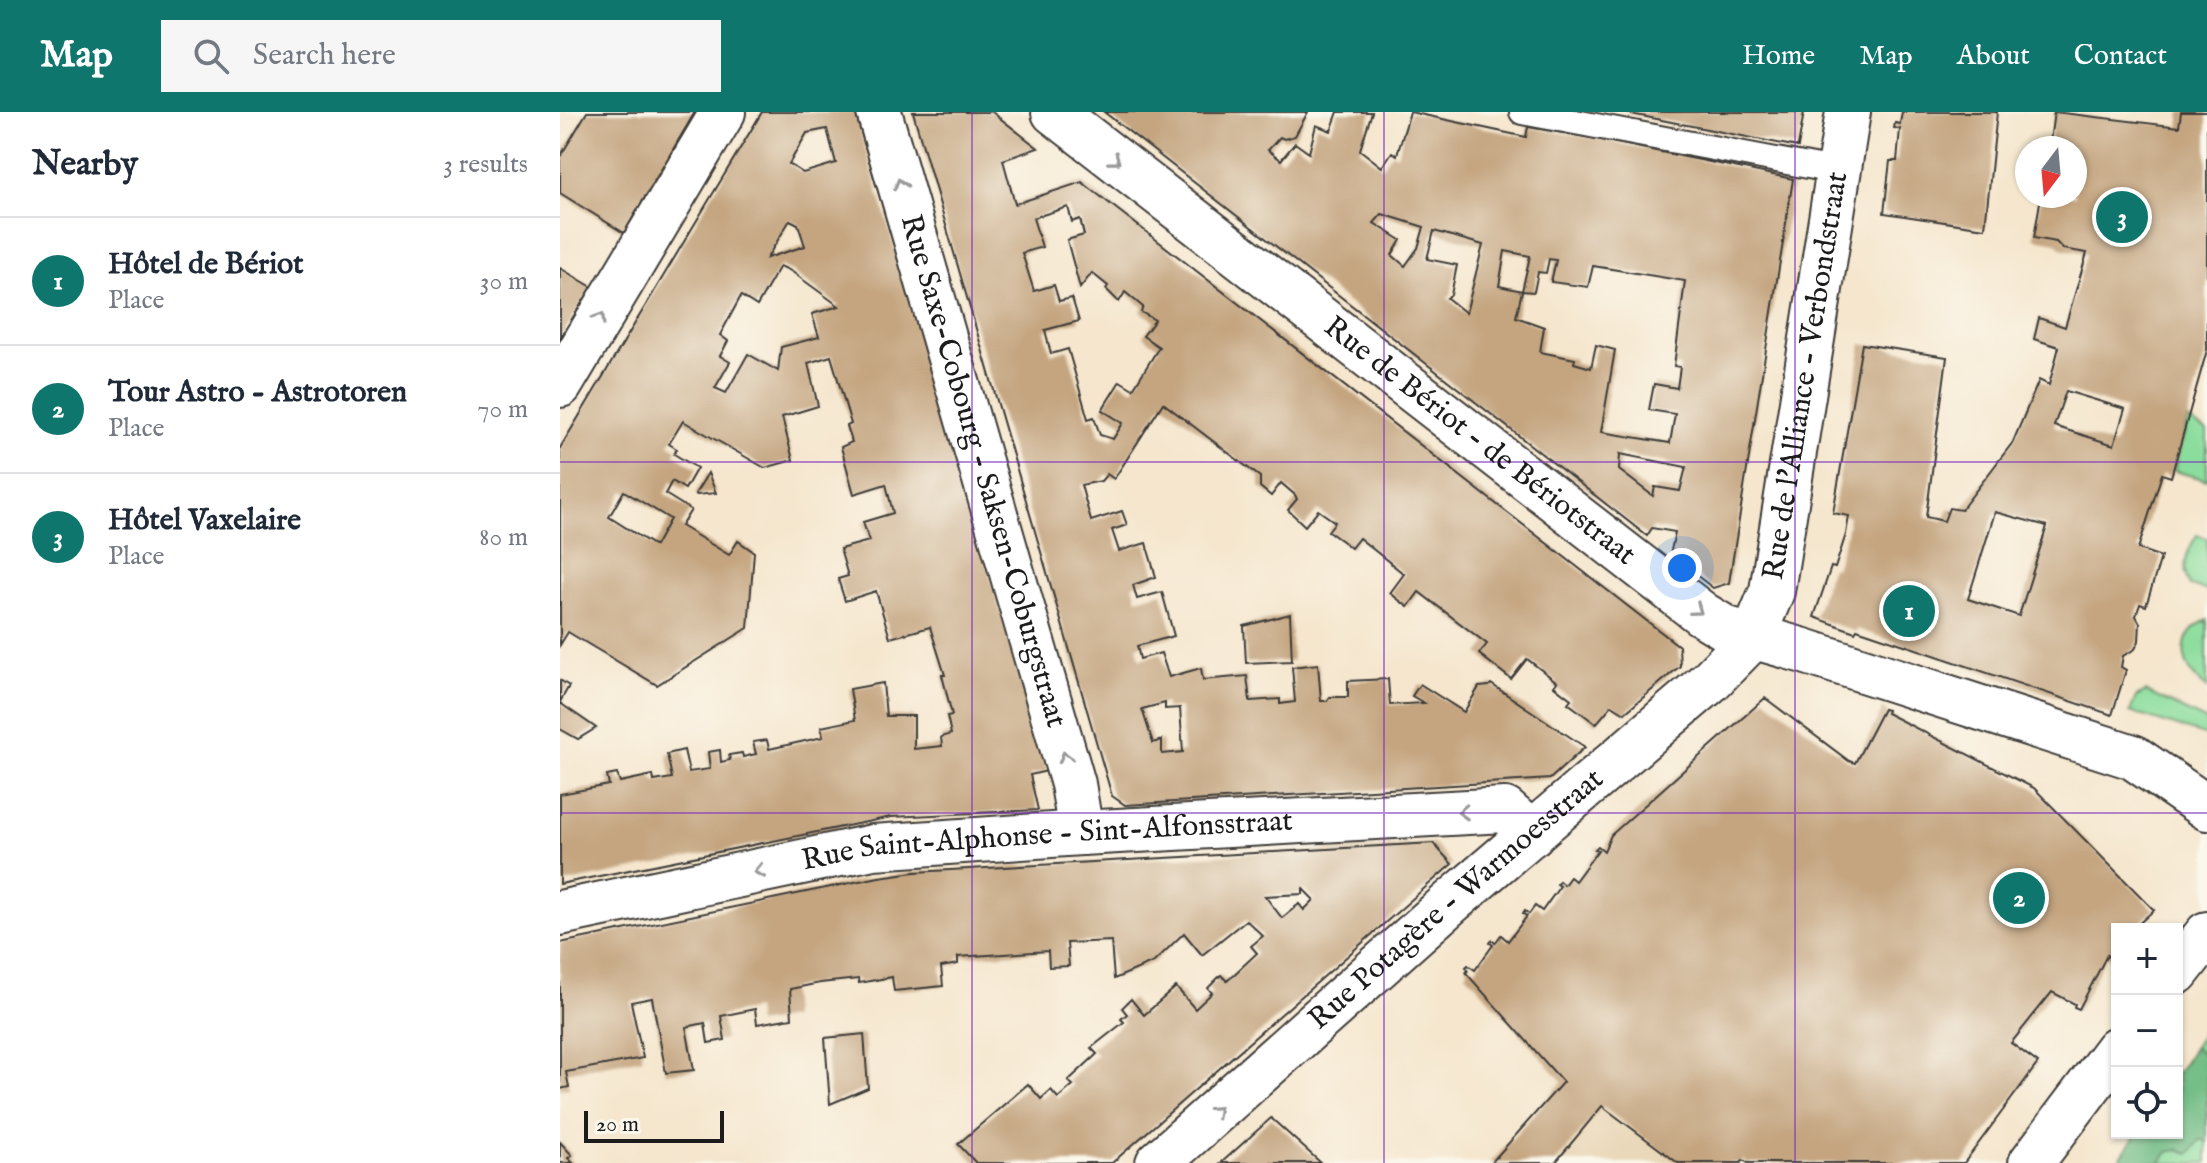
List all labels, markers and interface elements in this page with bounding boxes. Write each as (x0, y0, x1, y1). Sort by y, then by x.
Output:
search box (161, 20, 721, 92)
text: Map (40, 32, 113, 80)
icon: search (189, 34, 233, 78)
text: Search here (253, 37, 396, 75)
text: Home (1742, 39, 1815, 74)
text: Map (1859, 39, 1913, 74)
text: About (1957, 39, 2030, 74)
text: Contact (2074, 39, 2167, 74)
north arrow (2015, 136, 2087, 208)
text: Nearby (32, 143, 138, 186)
text: 3 results (443, 148, 528, 181)
one-way arrow (1106, 150, 1121, 164)
street label: Rue de l'Alliance - Verbondstraat (1755, 169, 1857, 583)
one-way arrow (893, 177, 909, 191)
pin: 3 (2096, 187, 2148, 247)
street label: Rue Saxe-Cobourg - Saksen-Coburgstraat (891, 211, 1075, 732)
text: Hôtel de Bériot (108, 246, 304, 284)
text: 1 (53, 265, 63, 298)
text: 30 m (480, 265, 528, 298)
text: Place (108, 284, 164, 317)
street label: Rue de Bériot - de Bériotstraat (1316, 309, 1643, 574)
one-way arrow (590, 312, 606, 327)
text: Tour Astro - Astrotoren (108, 374, 407, 412)
text: 2 (52, 393, 64, 426)
text: 70 m (477, 393, 528, 426)
text: Place (108, 412, 164, 445)
text: Hôtel Vaxelaire (108, 502, 301, 540)
text: 3 (53, 521, 63, 554)
text: 80 m (479, 521, 528, 554)
text: Place (108, 540, 164, 573)
your location (1662, 548, 1702, 588)
pin: 1 (1883, 581, 1935, 641)
one-way arrow (1689, 600, 1703, 615)
one-way arrow (1058, 750, 1074, 764)
street label: Rue Potagère - Warmoesstraat (1301, 761, 1612, 1039)
street label: Rue Saint-Alphonse - Sint-Alfonsstraat (798, 803, 1294, 880)
one-way arrow (1456, 803, 1469, 820)
one-way arrow (753, 862, 766, 879)
pin: 2 (1993, 868, 2045, 928)
map controls (2111, 923, 2183, 1139)
button: + (2111, 923, 2183, 995)
button: − (2111, 995, 2183, 1067)
button: locate (2111, 1067, 2183, 1139)
one-way arrow (1207, 1106, 1221, 1120)
scale bar (584, 1107, 724, 1143)
text: 20 m (596, 1111, 639, 1139)

